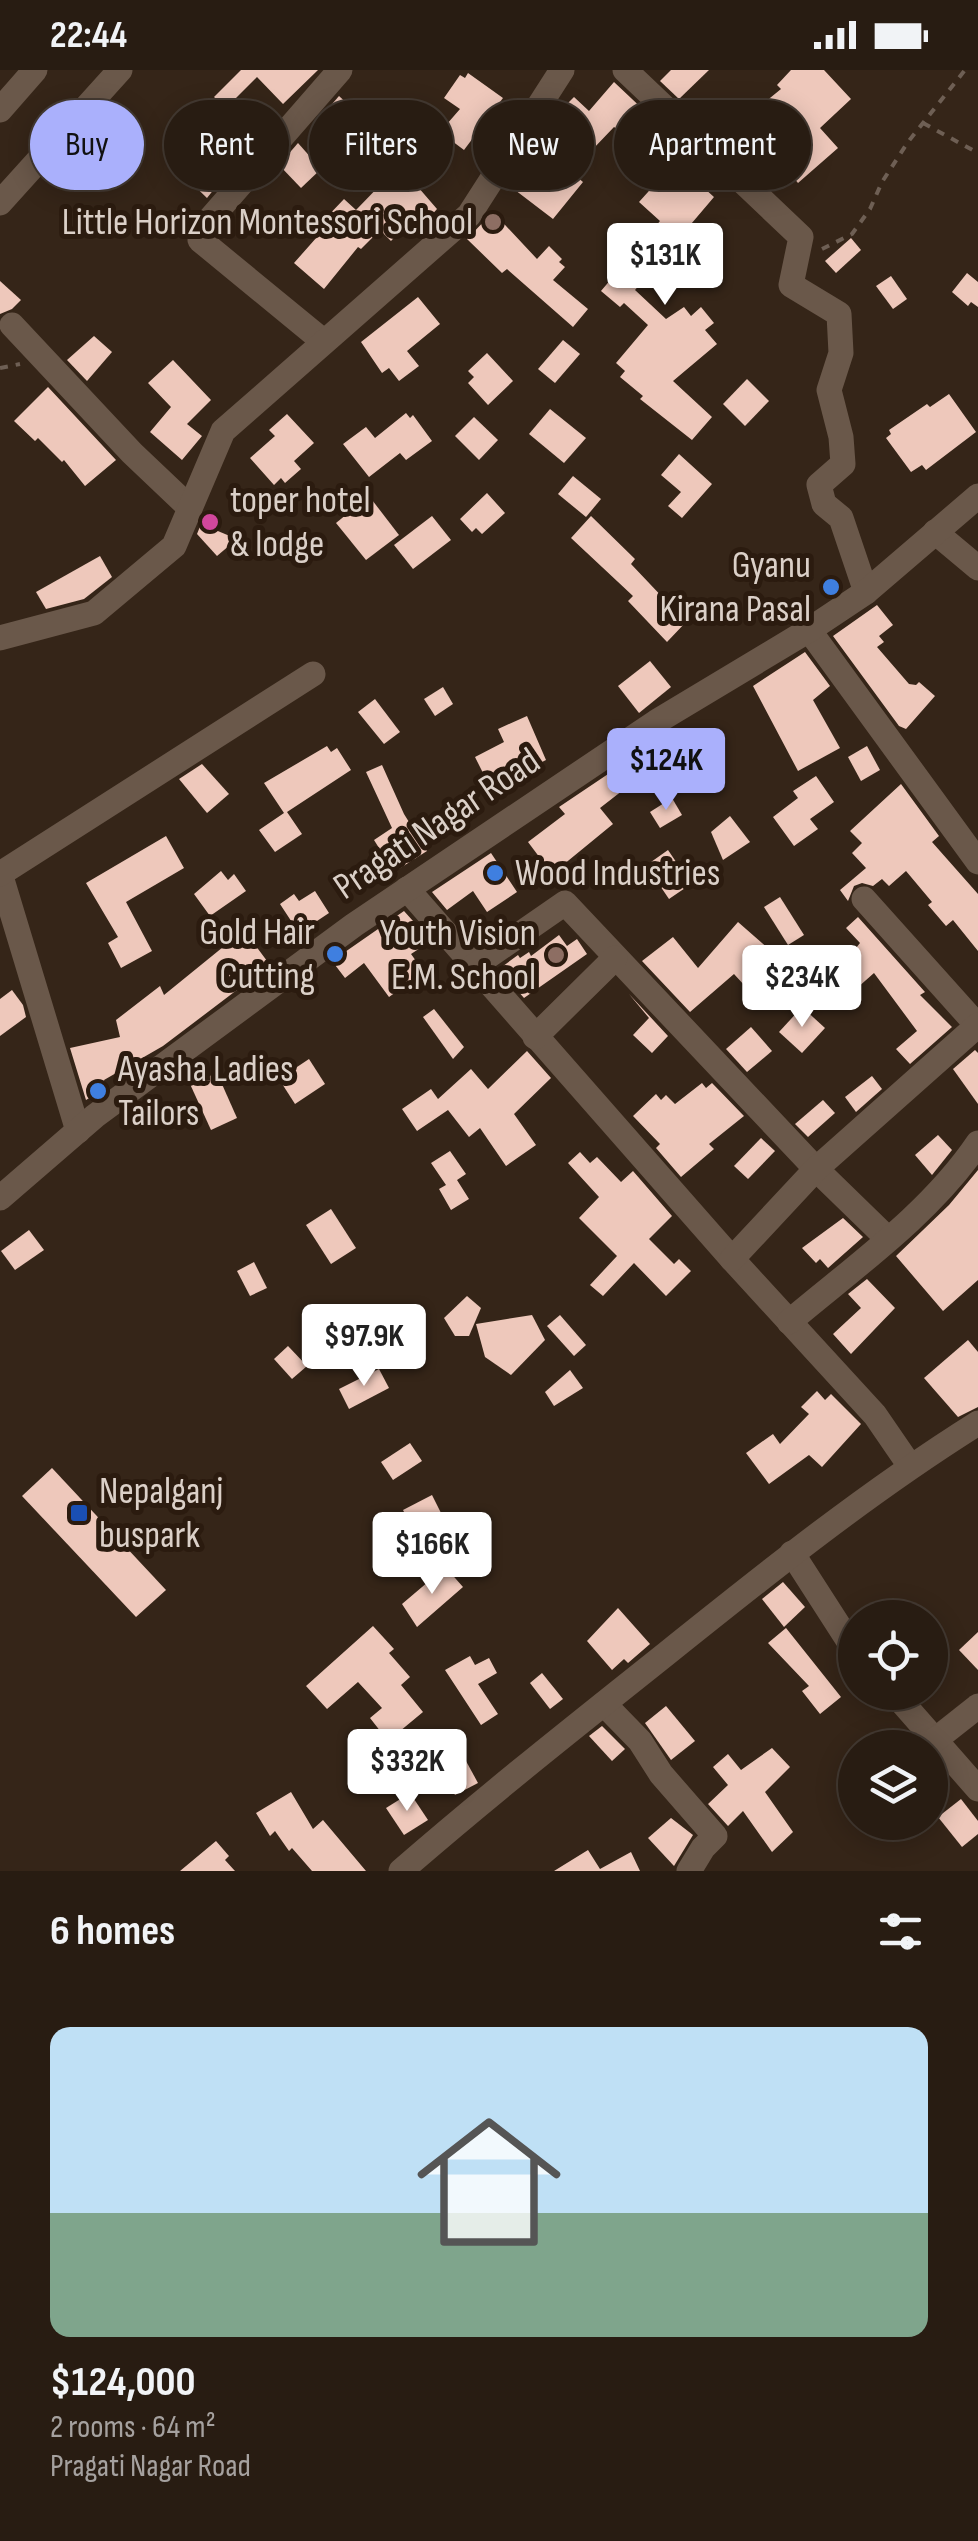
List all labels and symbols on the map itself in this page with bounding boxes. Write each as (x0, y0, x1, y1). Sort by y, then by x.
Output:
place label: Little Horizon Montessori School (62, 200, 473, 245)
marker: Little Horizon Montessori School (482, 211, 504, 233)
pin: $131K (595, 223, 735, 308)
place label: toper hotel & lodge (230, 478, 371, 567)
marker: toper hotel & lodge (199, 511, 221, 533)
place label: Gyanu Kirana Pasal (659, 543, 811, 632)
marker: Gyanu Kirana Pasal (820, 576, 842, 598)
pin: $124K (596, 728, 736, 813)
street label: Pragati Nagar Road (326, 739, 548, 909)
place label: Wood Industries (515, 851, 720, 896)
marker: Wood Industries (484, 862, 506, 884)
place label: Gold Hair Cutting (199, 910, 315, 999)
place label: Youth Vision E.M. School (380, 911, 536, 1000)
marker: Gold Hair Cutting (324, 943, 346, 965)
marker: Youth Vision E.M. School (545, 944, 567, 966)
pin: $234K (732, 945, 872, 1030)
place label: Ayasha Ladies Tailors (117, 1047, 294, 1136)
marker: Ayasha Ladies Tailors (87, 1080, 109, 1102)
pin: $97.9K (283, 1304, 445, 1389)
place label: Nepalganj buspark (99, 1469, 223, 1558)
marker: Nepalganj buspark (68, 1502, 90, 1524)
pin: $166K (362, 1512, 502, 1597)
pin: $332K (337, 1729, 477, 1814)

